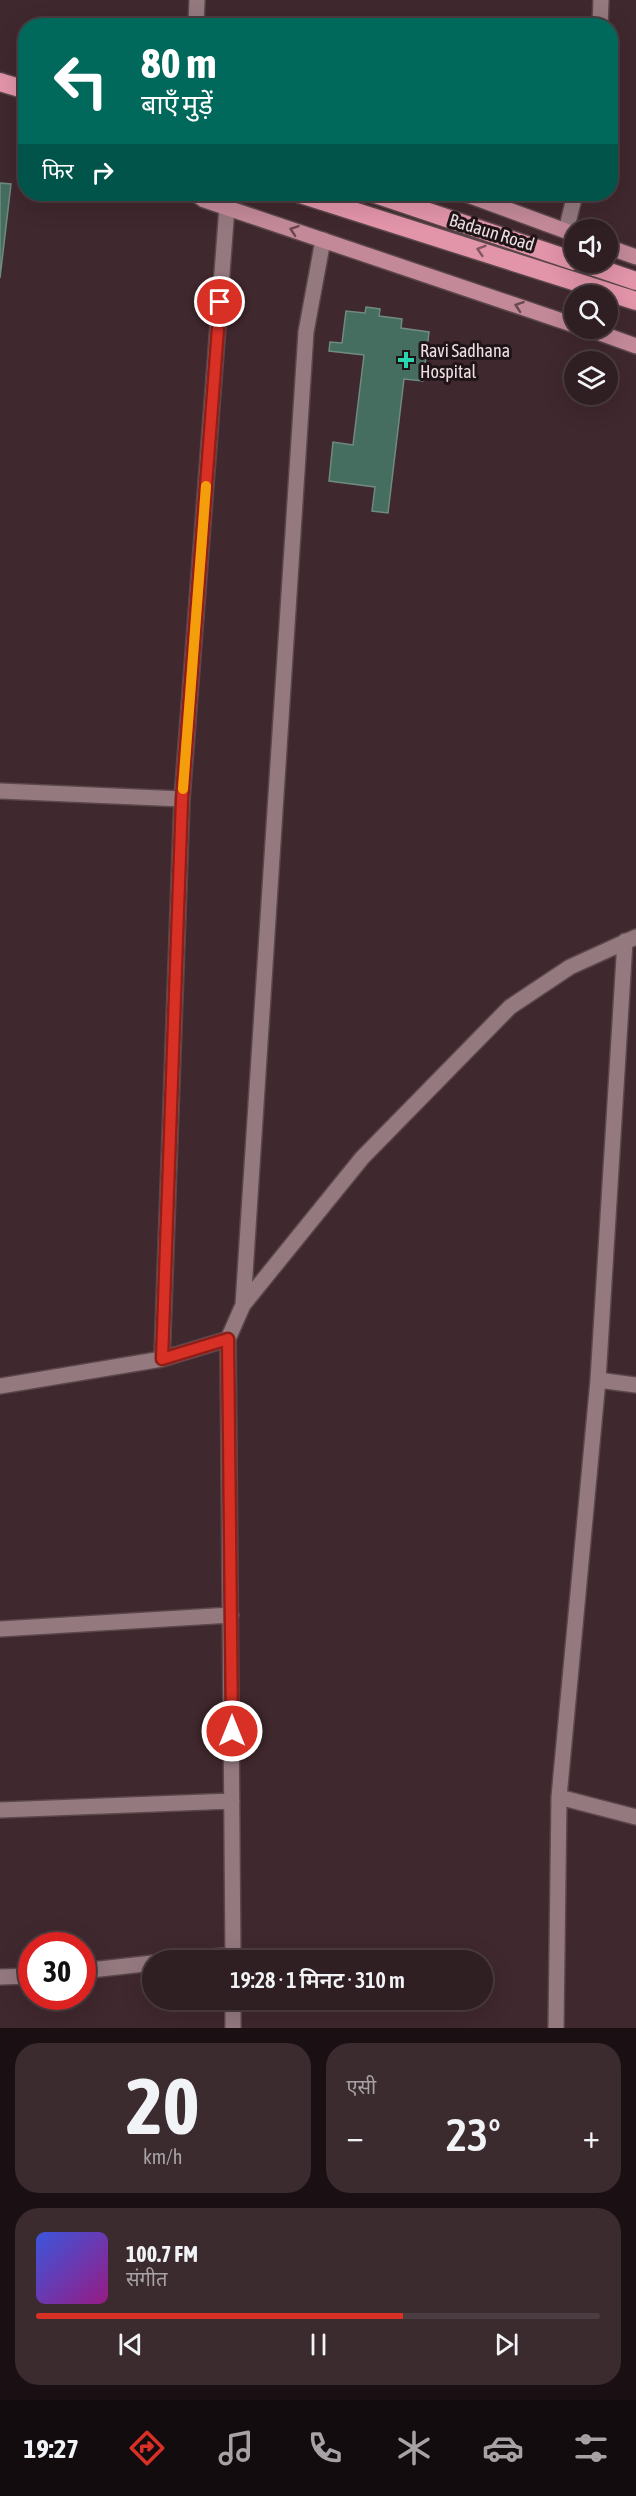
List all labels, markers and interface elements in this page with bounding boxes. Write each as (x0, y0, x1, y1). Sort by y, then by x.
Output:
text: 80 m (141, 39, 216, 87)
icon: left (42, 42, 120, 120)
text: बाएँ मुड़ें (141, 89, 213, 120)
icon: right (86, 156, 119, 189)
text: फिर (42, 158, 74, 184)
street label: Badaun Road (447, 209, 537, 255)
map controls (564, 219, 618, 405)
button: sound (564, 219, 618, 273)
one-way arrow (290, 225, 300, 238)
one-way arrow (476, 245, 487, 257)
pin (194, 276, 245, 327)
icon: arrive (203, 285, 236, 318)
button: search (564, 285, 618, 339)
one-way arrow (514, 300, 525, 313)
place label: Ravi Sadhana Hospital (420, 340, 510, 382)
marker: Ravi Sadhana Hospital (397, 351, 415, 369)
button: layers (564, 351, 618, 405)
position arrow (200, 1699, 264, 1763)
speed limit sign: 30 (18, 1932, 96, 2010)
text: 19:28 · 1 मिनट · 310 m (230, 1967, 405, 1993)
text: 20 (126, 2061, 199, 2151)
text: एसी (347, 2075, 376, 2098)
text: 23° (446, 2109, 501, 2161)
text: − (347, 2117, 364, 2155)
text: + (583, 2117, 600, 2155)
text: km/h (143, 2145, 183, 2168)
text: 100.7 FM (126, 2241, 198, 2267)
text: संगीत (126, 2267, 167, 2290)
icon: previous (114, 2328, 147, 2361)
icon: pause (302, 2328, 335, 2361)
icon: next (490, 2328, 523, 2361)
icon: directions (126, 2427, 168, 2469)
icon: music (215, 2427, 257, 2469)
icon: phone (304, 2427, 346, 2469)
icon: climate (393, 2427, 435, 2469)
icon: car (482, 2427, 524, 2469)
icon: filters (570, 2427, 612, 2469)
text: 19:27 (23, 2433, 79, 2464)

